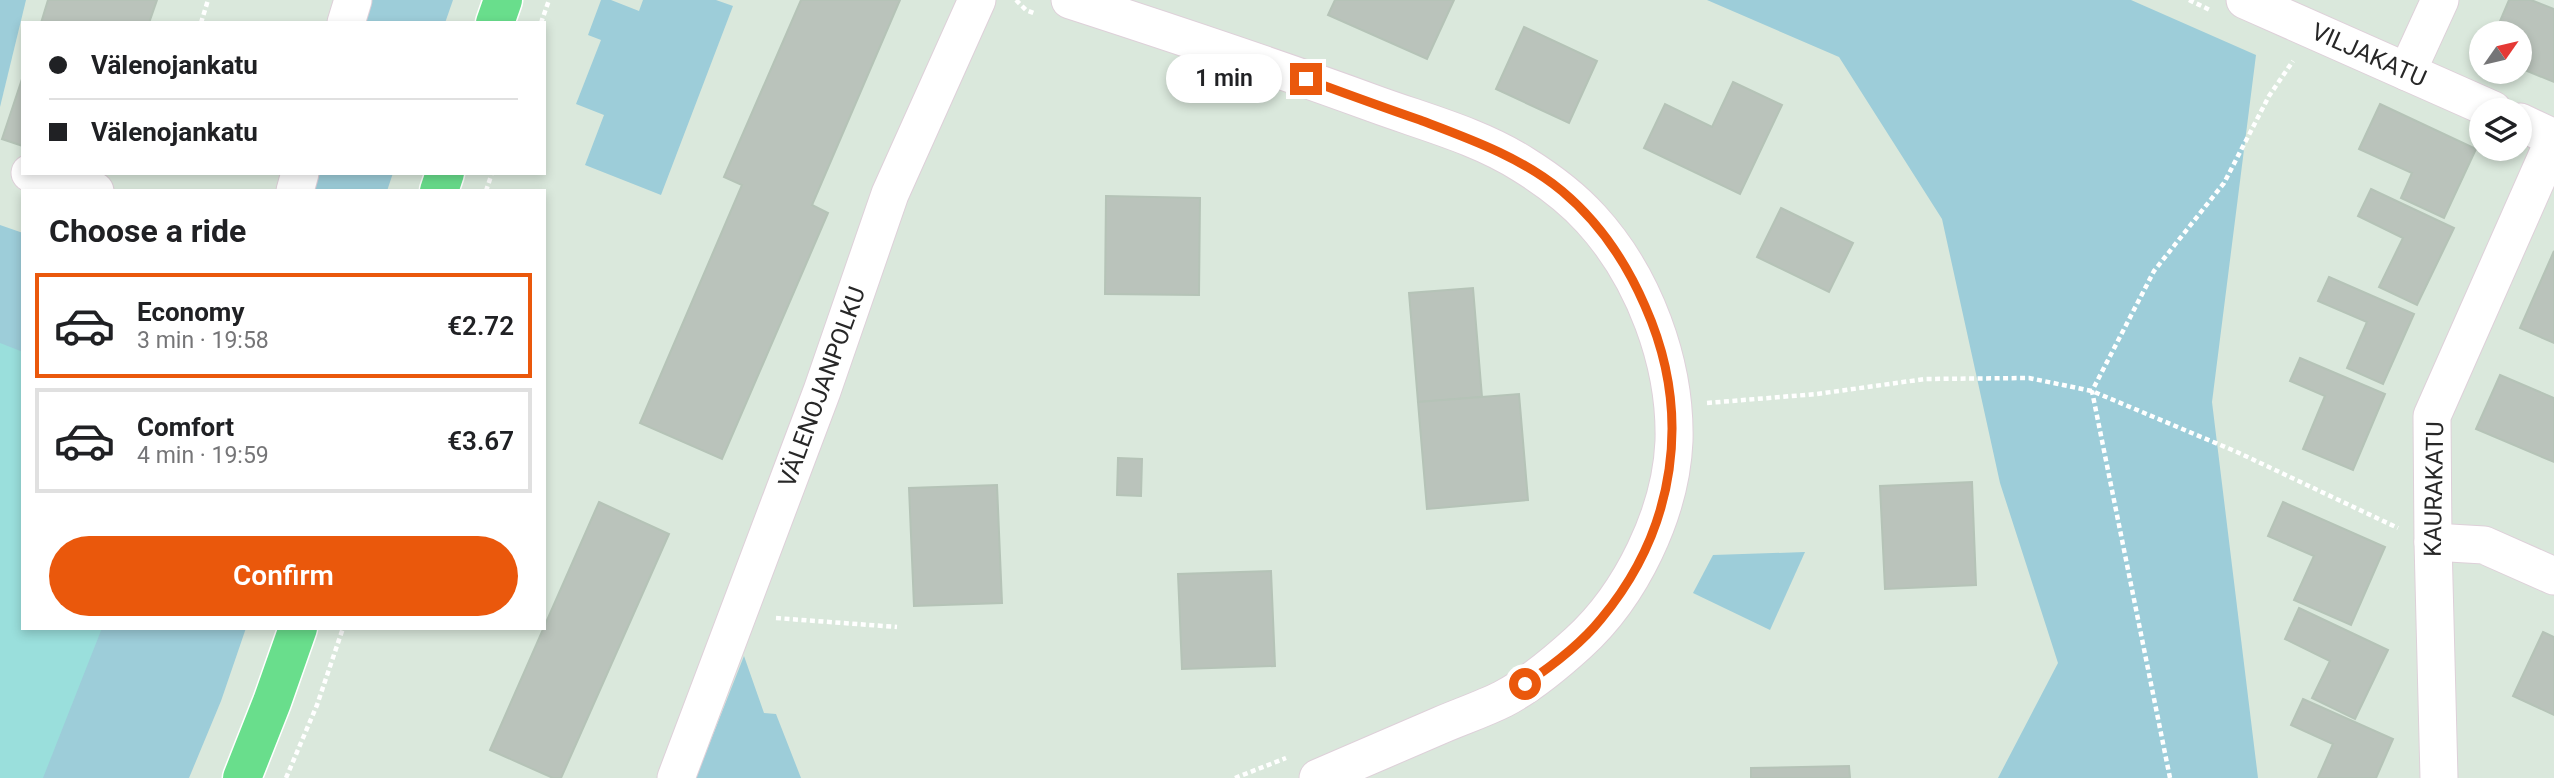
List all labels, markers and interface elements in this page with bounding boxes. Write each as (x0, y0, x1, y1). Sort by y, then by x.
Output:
street label: VILJAKATU (2307, 17, 2431, 93)
north arrow (2469, 21, 2532, 84)
map controls (2469, 21, 2532, 161)
text: Välenojankatu (91, 50, 258, 80)
callout: 1 min (1166, 55, 1282, 104)
route end (1290, 63, 1322, 95)
text: 1 min (1195, 65, 1253, 92)
button: layers (2469, 98, 2532, 161)
text: Välenojankatu (91, 117, 258, 147)
text: Choose a ride (49, 212, 246, 250)
street label: VÄLENOJANPOLKU (773, 283, 871, 491)
icon: car (53, 294, 116, 357)
text: Economy (137, 297, 244, 327)
text: €2.72 (447, 311, 514, 341)
text: 3 min · 19:58 (137, 327, 269, 354)
icon: car (53, 409, 116, 472)
text: Comfort (137, 412, 234, 442)
street label: KAURAKATU (2419, 421, 2449, 557)
text: €3.67 (447, 426, 514, 456)
text: 4 min · 19:59 (137, 442, 269, 469)
button: Confirm (49, 536, 518, 616)
route start (1509, 668, 1541, 700)

